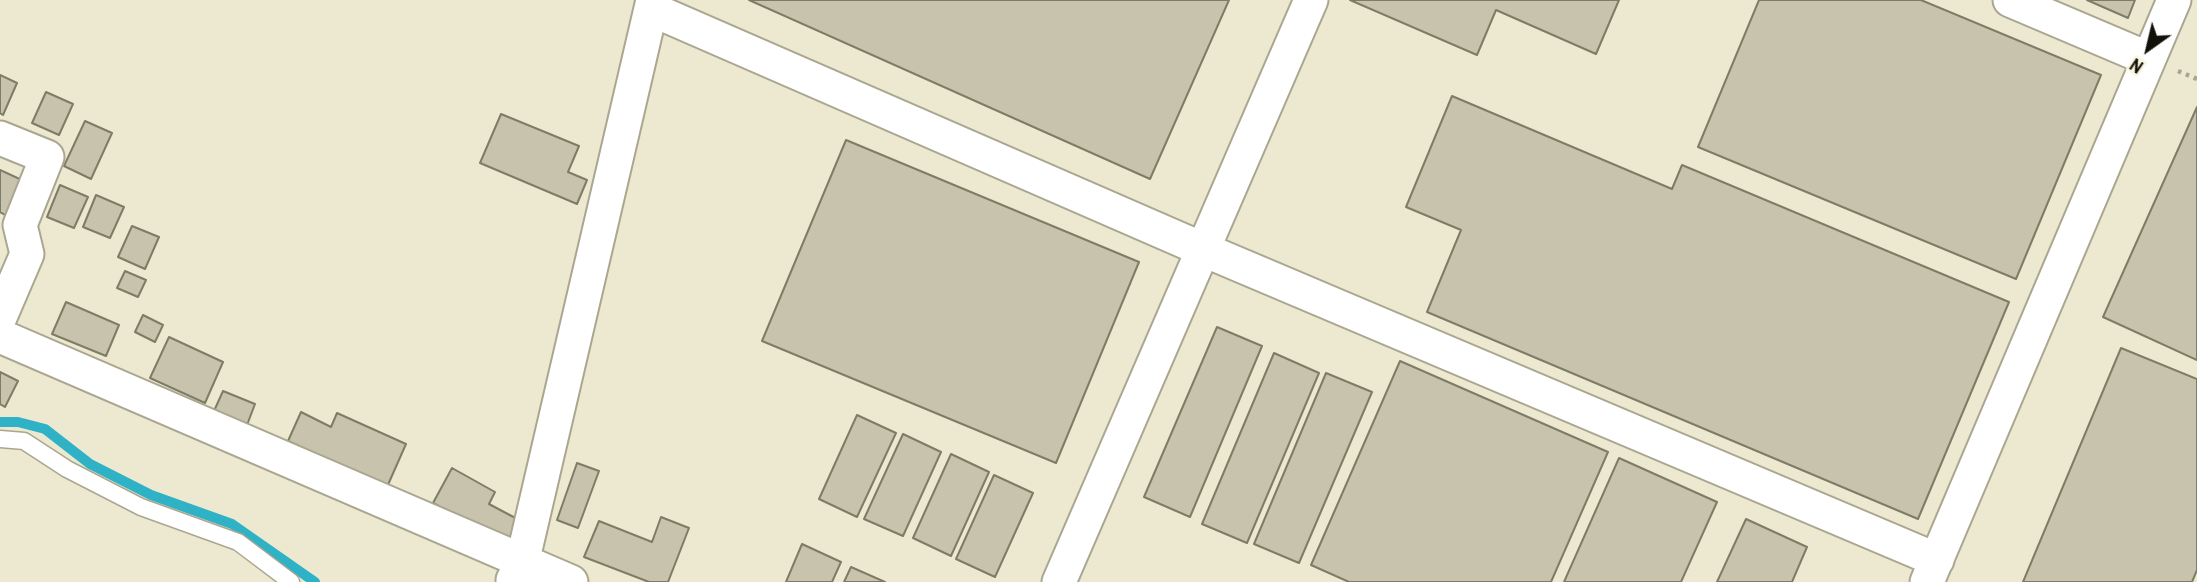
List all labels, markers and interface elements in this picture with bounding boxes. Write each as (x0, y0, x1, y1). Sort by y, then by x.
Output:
north arrow (2113, 14, 2183, 84)
text: N (2124, 52, 2148, 80)

